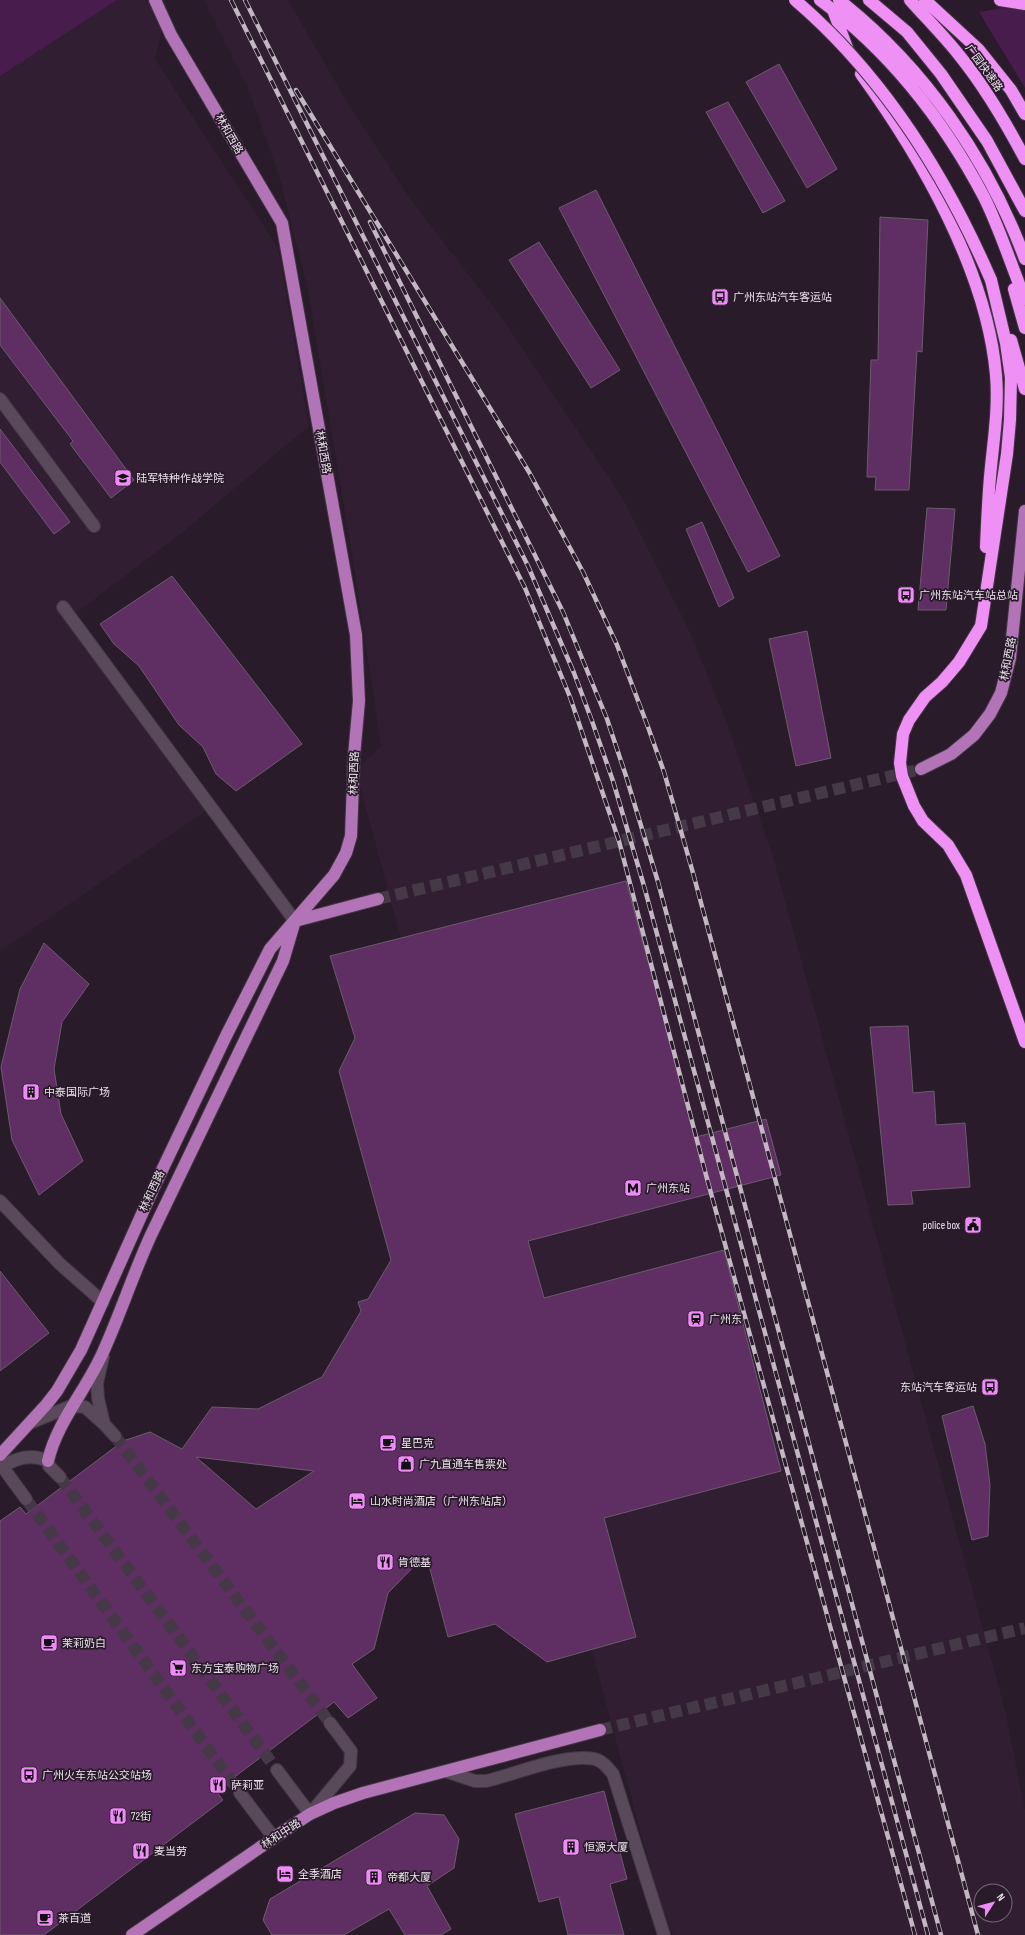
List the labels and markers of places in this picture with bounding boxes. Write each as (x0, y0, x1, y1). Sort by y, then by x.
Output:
bus stop icon: 广州东站汽车客运站 (710, 287, 730, 307)
place label: 广州东站汽车客运站 (733, 291, 832, 304)
school or university icon: 陆军特种作战学院 (113, 468, 133, 488)
place label: 陆军特种作战学院 (136, 472, 224, 485)
bus stop icon: 广州东站汽车站总站 (896, 585, 916, 605)
place label: 广州东站汽车站总站 (919, 589, 1018, 602)
building icon: 中泰国际广场 (21, 1082, 41, 1102)
place label: 中泰国际广场 (44, 1086, 110, 1099)
metro station icon: 广州东站 (623, 1178, 643, 1198)
place label: 广州东站 (646, 1182, 690, 1195)
public building icon: police box (963, 1215, 983, 1235)
place label: police box (923, 1219, 960, 1232)
station icon: 广州东 (686, 1309, 706, 1329)
place label: 广州东 (709, 1313, 742, 1326)
bus stop icon: 东站汽车客运站 (980, 1377, 1000, 1397)
place label: 东站汽车客运站 (900, 1381, 977, 1394)
cafe icon: 星巴克 (378, 1433, 398, 1453)
place label: 星巴克 (401, 1437, 434, 1450)
shop icon: 广九直通车售票处 (396, 1454, 416, 1474)
place label: 广九直通车售票处 (419, 1458, 507, 1471)
hotel icon: 山水时尚酒店（广州东站店） (347, 1491, 367, 1511)
place label: 山水时尚酒店（广州东站店） (370, 1495, 513, 1508)
restaurant icon: 肯德基 (375, 1552, 395, 1572)
place label: 肯德基 (398, 1556, 431, 1569)
cafe icon: 茉莉奶白 (39, 1633, 59, 1653)
place label: 茉莉奶白 (62, 1637, 106, 1650)
supermarket icon: 东方宝泰购物广场 (168, 1658, 188, 1678)
place label: 东方宝泰购物广场 (191, 1662, 279, 1675)
bus stop icon: 广州火车东站公交站场 (19, 1765, 39, 1785)
place label: 广州火车东站公交站场 (42, 1769, 152, 1782)
restaurant icon: 萨莉亚 (208, 1775, 228, 1795)
place label: 萨莉亚 (231, 1779, 264, 1792)
restaurant icon: 72街 (108, 1806, 128, 1826)
place label: 72街 (131, 1810, 151, 1823)
building icon: 恒源大厦 (561, 1837, 581, 1857)
restaurant icon: 麦当劳 (131, 1841, 151, 1861)
place label: 恒源大厦 (584, 1841, 628, 1854)
place label: 麦当劳 (154, 1845, 187, 1858)
hotel icon: 全季酒店 (275, 1864, 295, 1884)
building icon: 帝都大厦 (364, 1867, 384, 1887)
place label: 全季酒店 (298, 1868, 342, 1881)
place label: 帝都大厦 (387, 1871, 431, 1884)
cafe icon: 茶百道 (35, 1908, 55, 1928)
place label: 茶百道 (58, 1912, 91, 1925)

